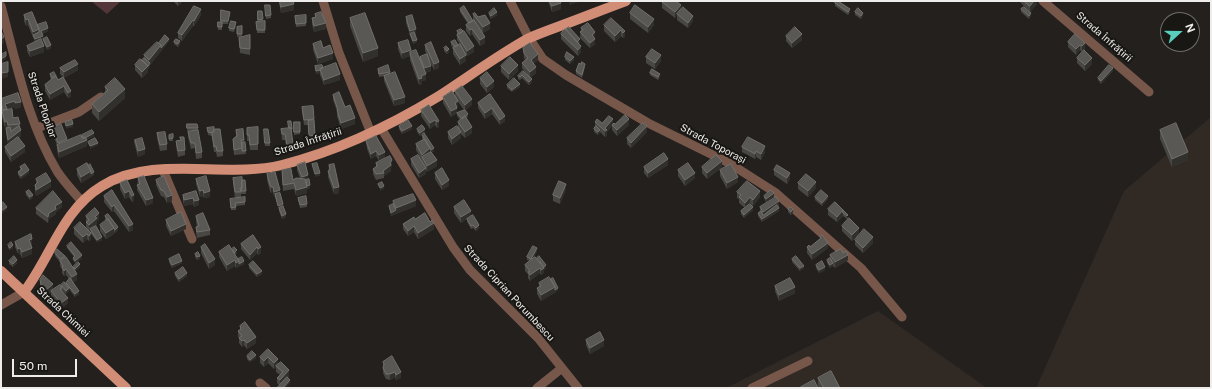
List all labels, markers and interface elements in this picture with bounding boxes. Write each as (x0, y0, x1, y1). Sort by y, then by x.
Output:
street label: Strada Înfrățirii (1074, 9, 1134, 65)
north arrow (1160, 12, 1200, 52)
text: N (1183, 22, 1197, 34)
street label: Strada Plopilor (25, 70, 59, 140)
street label: Strada Toporași (678, 122, 748, 166)
street label: Strada Înfrățirii (273, 125, 343, 159)
street label: Strada Ciprian Porumbescu (461, 242, 557, 344)
street label: Strada Chimiei (34, 284, 92, 340)
scale bar (14, 351, 79, 377)
text: 50 m (19, 359, 47, 373)

